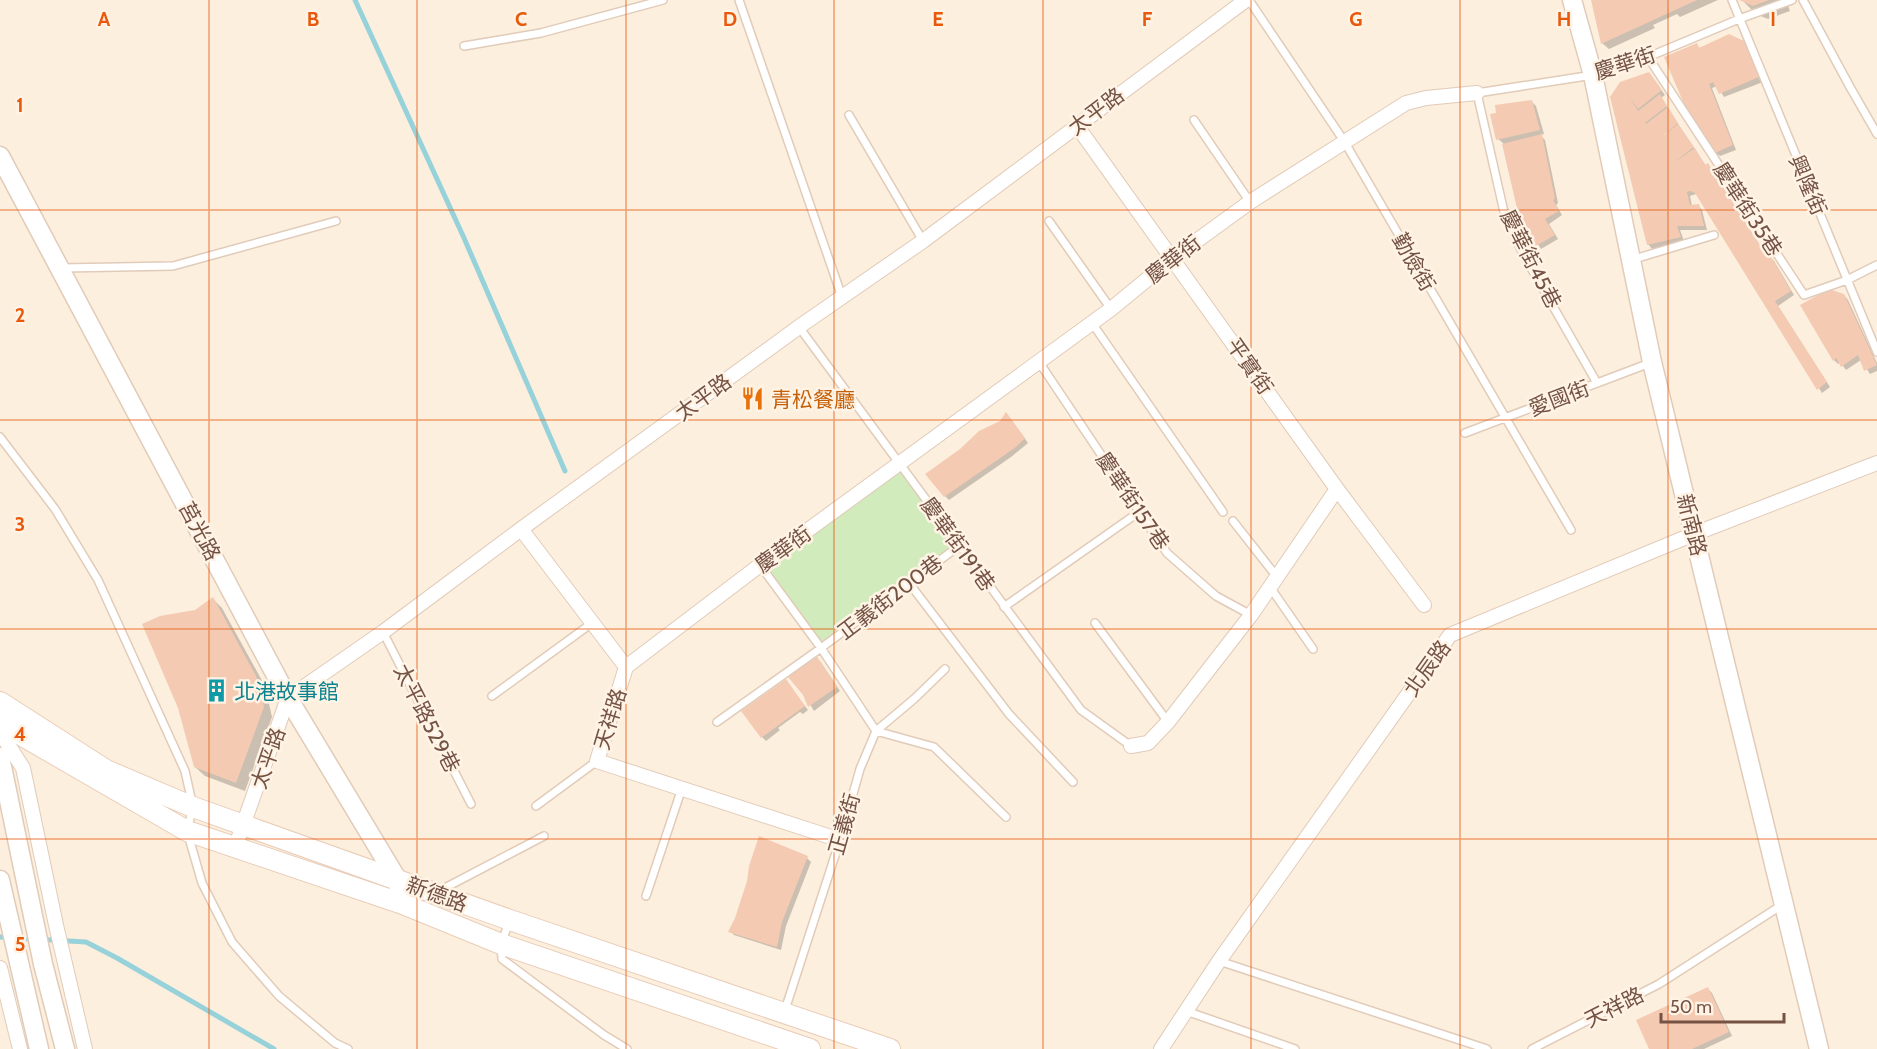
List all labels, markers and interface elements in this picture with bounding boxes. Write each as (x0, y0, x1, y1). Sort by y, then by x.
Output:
text: A (98, 7, 111, 31)
text: B (307, 7, 319, 31)
text: C (515, 7, 527, 31)
text: D (723, 7, 737, 31)
text: E (932, 7, 944, 31)
text: F (1142, 7, 1153, 31)
text: G (1349, 7, 1363, 31)
text: H (1557, 7, 1571, 31)
text: I (1770, 7, 1776, 31)
street label: 慶華街 (1591, 41, 1659, 85)
street label: 太平路 (1063, 82, 1129, 140)
text: 1 (16, 93, 24, 117)
street label: 興隆街 (1784, 151, 1832, 219)
street label: 慶華街35巷 (1708, 157, 1788, 261)
street label: 慶華街45巷 (1495, 205, 1567, 313)
street label: 勤儉街 (1387, 228, 1441, 296)
street label: 慶華街 (1140, 230, 1206, 288)
text: 2 (15, 303, 25, 327)
street label: 平實街 (1222, 333, 1278, 399)
street label: 太平路 (670, 368, 736, 426)
street label: 愛國街 (1525, 375, 1593, 421)
restaurant icon: 青松餐廳 (740, 386, 766, 412)
place label: 青松餐廳 (771, 387, 855, 412)
street label: 慶華街157巷 (1091, 447, 1175, 555)
street label: 新南路 (1672, 491, 1712, 559)
street label: 慶華街191巷 (916, 492, 1000, 596)
street label: 莒光路 (174, 497, 226, 565)
text: 3 (15, 512, 25, 536)
street label: 慶華街 (750, 520, 816, 578)
street label: 正義街200巷 (833, 550, 947, 644)
street label: 北辰路 (1398, 635, 1456, 701)
street label: 太平路529巷 (389, 660, 465, 776)
building icon: 北港故事館 (203, 678, 229, 704)
place label: 北港故事館 (234, 679, 339, 704)
street label: 天祥路 (589, 685, 631, 753)
text: 4 (14, 722, 26, 746)
street label: 太平路 (246, 724, 290, 792)
street label: 正義街 (823, 790, 865, 858)
street label: 新德路 (403, 871, 471, 917)
text: 5 (15, 932, 25, 956)
street label: 天祥路 (1580, 982, 1648, 1032)
scale bar (1661, 986, 1784, 1024)
text: 50 m (1670, 996, 1712, 1018)

